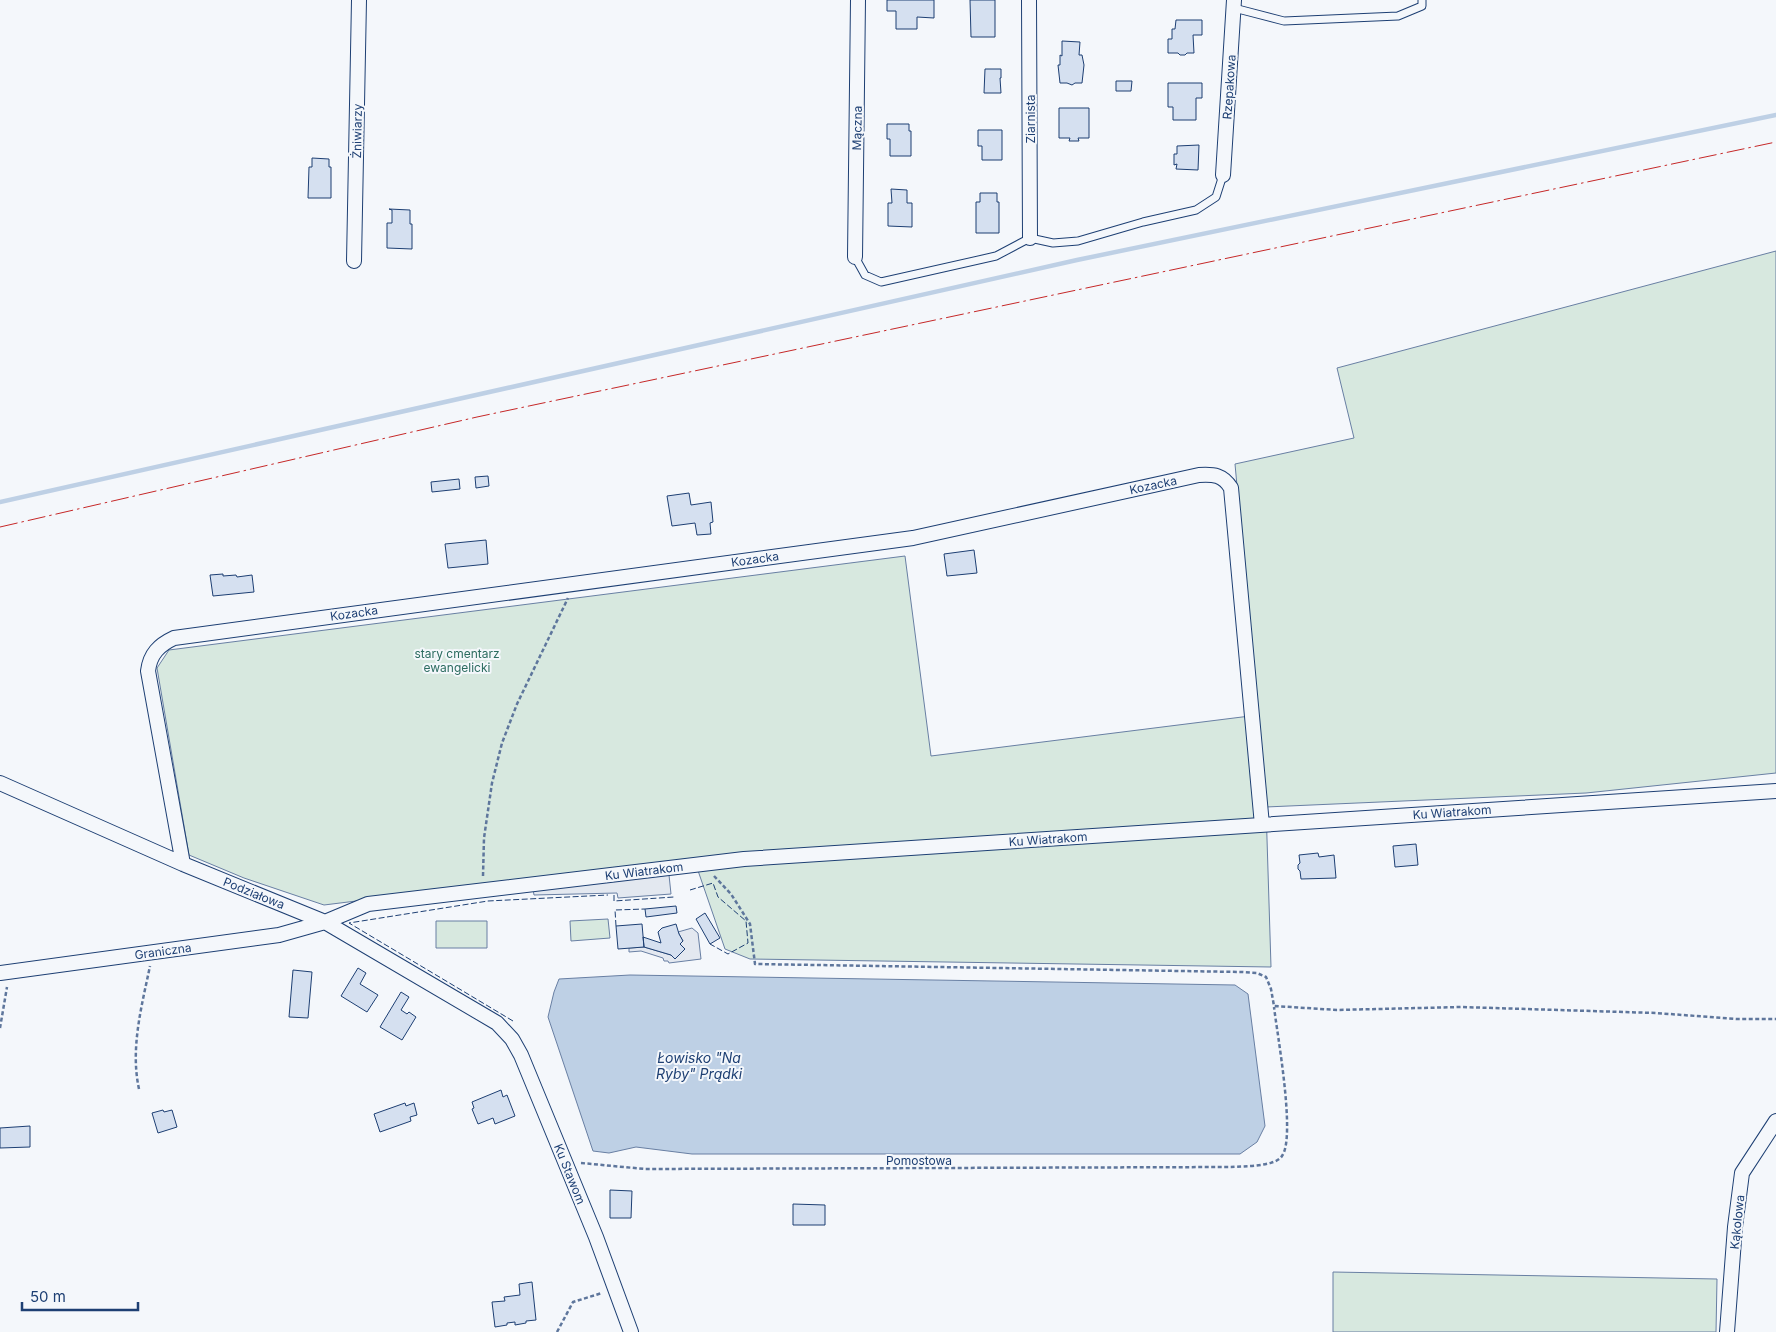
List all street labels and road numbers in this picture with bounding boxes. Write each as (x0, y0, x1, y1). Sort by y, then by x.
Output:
street label: Rzepakowa (1219, 54, 1239, 120)
street label: Ziarnista (1023, 95, 1038, 143)
street label: Żniwiarzy (349, 103, 365, 159)
street label: Mączna (849, 106, 865, 150)
street label: Kozacka (1128, 473, 1178, 497)
street label: Kozacka (730, 548, 780, 570)
street label: Kozacka (329, 602, 379, 624)
street label: Ku Wiatrakom (1412, 802, 1492, 822)
street label: Ku Wiatrakom (1008, 829, 1088, 849)
street label: Ku Wiatrakom (604, 859, 684, 883)
street label: Podziałowa (221, 874, 287, 912)
street label: Graniczna (134, 940, 192, 962)
street label: Ku Stawom (551, 1142, 589, 1206)
street label: Pomostowa (886, 1153, 952, 1168)
street label: Kąkolowa (1727, 1194, 1747, 1250)

